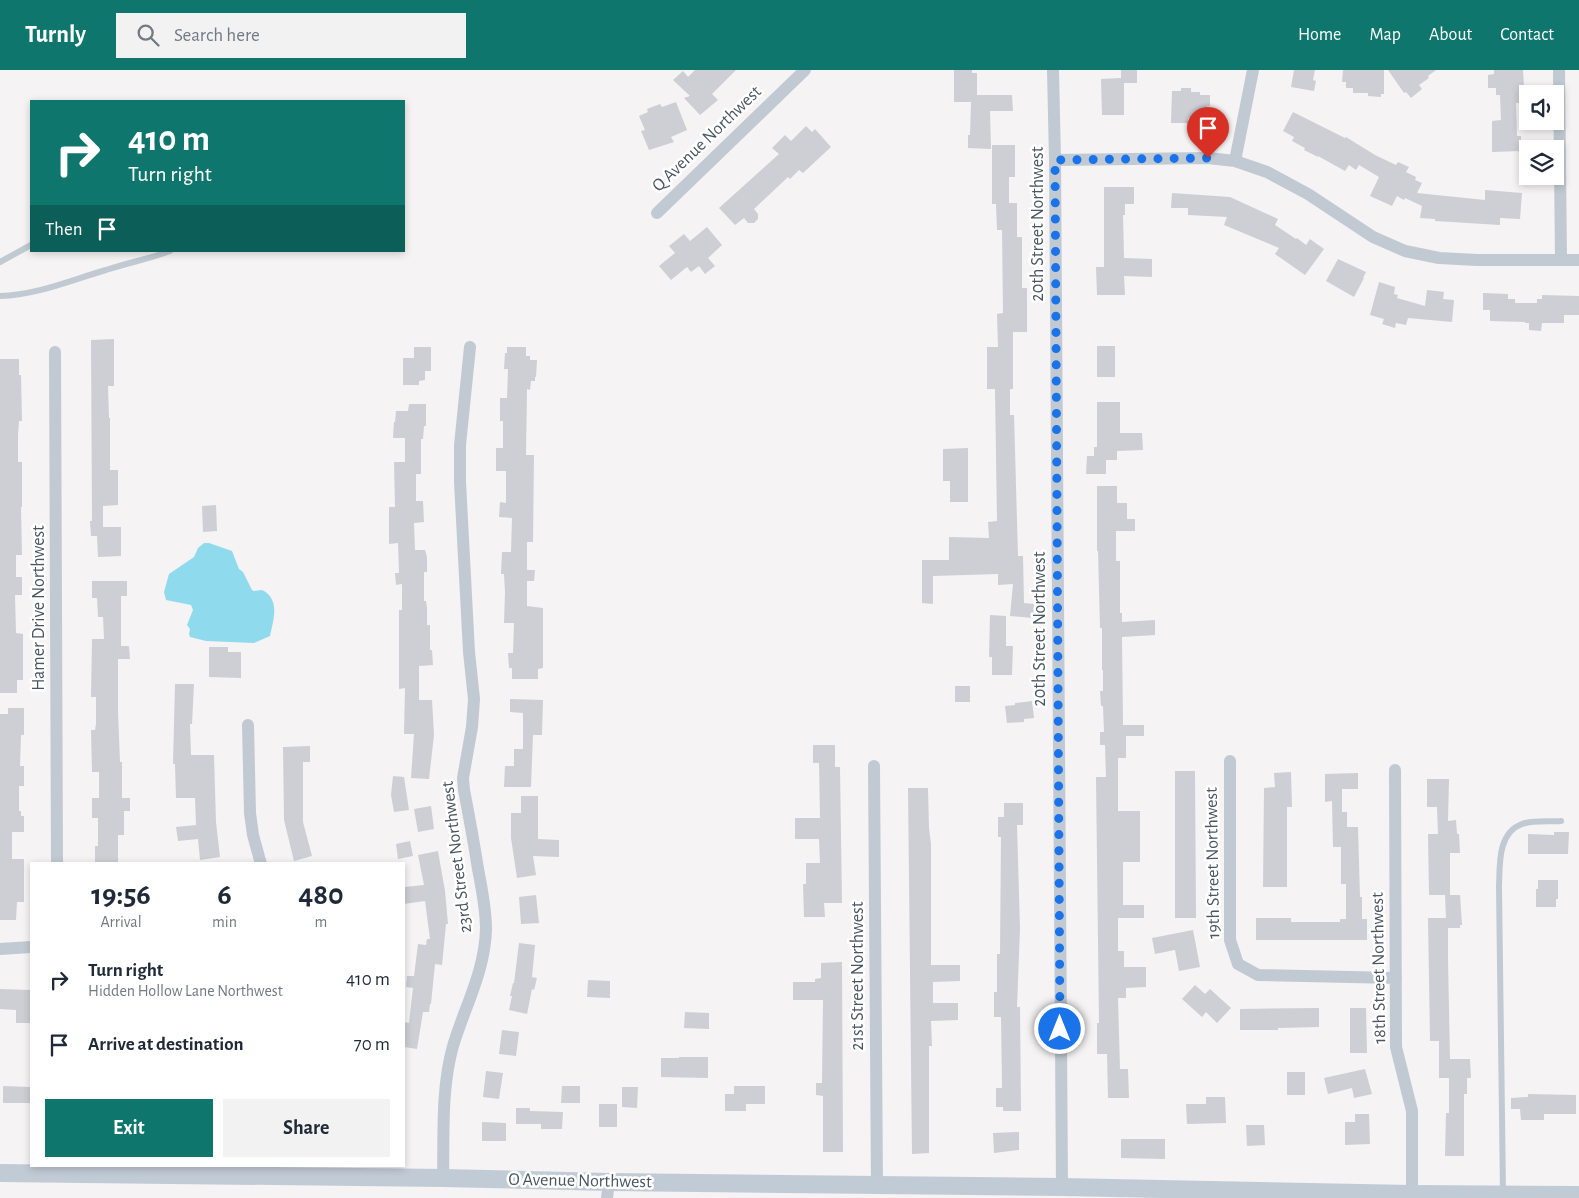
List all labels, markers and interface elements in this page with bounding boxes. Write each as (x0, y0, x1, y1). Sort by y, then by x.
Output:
search box (116, 13, 466, 58)
icon: search (134, 21, 162, 49)
text: Turnly (25, 23, 86, 47)
text: Search here (174, 26, 260, 45)
text: Home (1298, 26, 1341, 44)
text: Map (1369, 26, 1401, 44)
text: About (1429, 26, 1472, 44)
text: Contact (1500, 26, 1554, 44)
street label: Q Avenue Northwest (649, 82, 765, 195)
map controls (1519, 85, 1564, 185)
button: sound (1519, 85, 1564, 130)
pin (1187, 107, 1229, 158)
icon: arrive (1194, 114, 1222, 142)
icon: right (45, 120, 110, 185)
text: 410 m (128, 122, 210, 157)
button: layers (1519, 140, 1564, 185)
street label: 20th Street Northwest (1029, 146, 1047, 301)
text: Turn right (128, 163, 212, 185)
icon: arrive (93, 215, 121, 243)
text: Then (45, 220, 83, 239)
street label: Hamer Drive Northwest (30, 525, 48, 691)
street label: 20th Street Northwest (1031, 551, 1049, 706)
street label: 23rd Street Northwest (439, 780, 475, 934)
street label: 19th Street Northwest (1203, 787, 1223, 939)
text: 19:56 (91, 880, 151, 910)
text: 6 (217, 880, 232, 910)
text: 480 (298, 880, 344, 910)
street label: 18th Street Northwest (1369, 892, 1389, 1044)
street label: 21st Street Northwest (849, 901, 867, 1050)
text: Arrival (100, 914, 142, 930)
text: min (212, 914, 237, 930)
text: m (315, 914, 327, 930)
text: Turn right (88, 961, 163, 980)
icon: right (45, 966, 73, 994)
text: 410 m (346, 970, 390, 989)
text: Hidden Hollow Lane Northwest (88, 983, 283, 999)
position arrow (1033, 1002, 1085, 1054)
icon: arrive (45, 1031, 73, 1059)
text: Arrive at destination (88, 1035, 244, 1054)
text: 70 m (354, 1035, 390, 1054)
button: Exit (45, 1099, 213, 1157)
button: Share (223, 1099, 390, 1157)
street label: O Avenue Northwest (508, 1171, 652, 1191)

